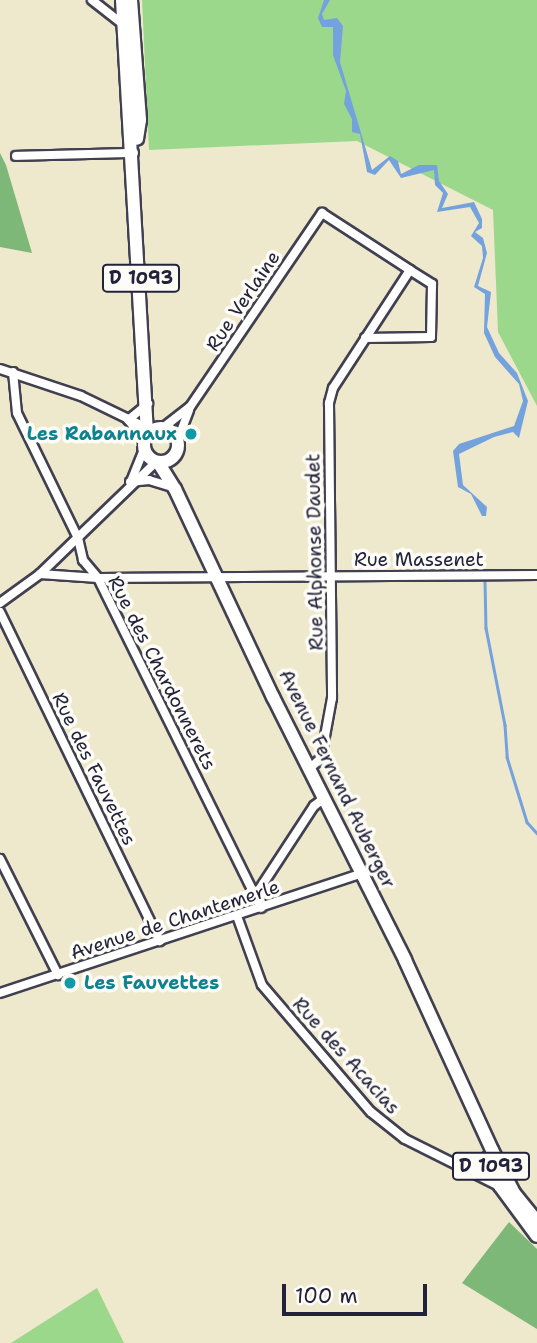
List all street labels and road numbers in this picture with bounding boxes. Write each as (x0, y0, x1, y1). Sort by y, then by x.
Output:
street label: Rue Verlaine (201, 247, 285, 355)
road number: D 1093 (101, 264, 181, 292)
street label: Rue Alphonse Daudet (302, 453, 328, 651)
street label: Rue Massenet (354, 549, 484, 571)
street label: Rue des Chardonnerets (103, 572, 221, 774)
street label: Avenue Fernand Auberger (274, 666, 400, 892)
street label: Rue des Fauvettes (47, 689, 141, 849)
street label: Avenue de Chantemerle (68, 875, 282, 965)
street label: Rue des Acacias (288, 993, 404, 1119)
road number: D 1093 (451, 1152, 531, 1181)

